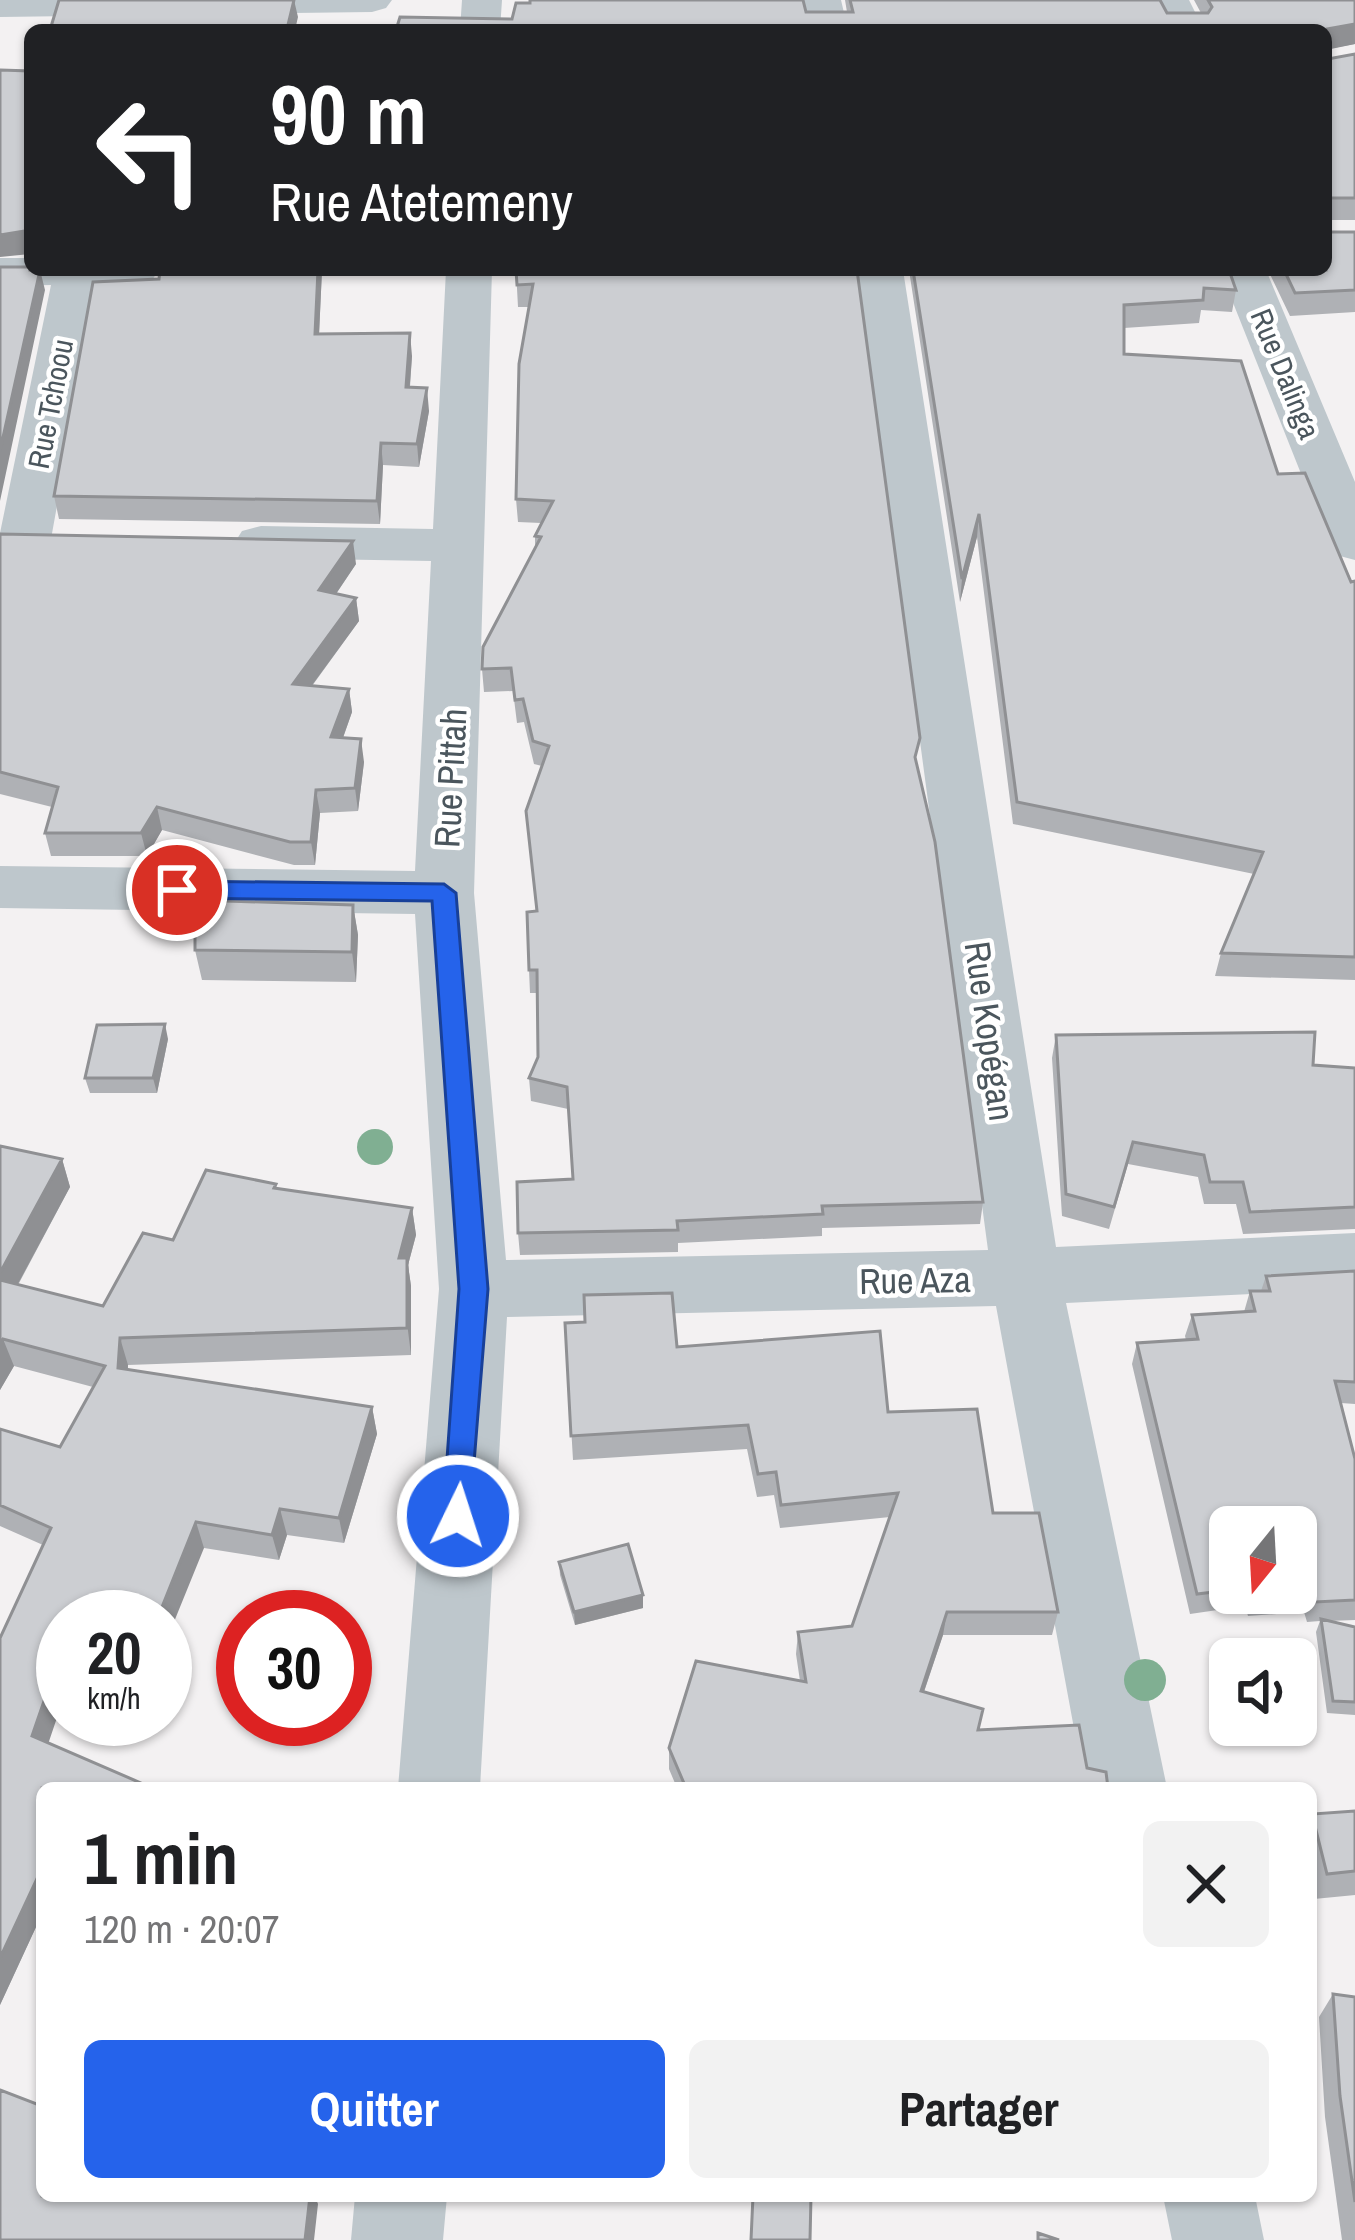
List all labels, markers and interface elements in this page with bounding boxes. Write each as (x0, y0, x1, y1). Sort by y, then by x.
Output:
text: 90 m (270, 57, 427, 170)
icon: left (72, 72, 228, 228)
text: Rue Atetemeny (270, 165, 573, 238)
street label: Rue Dalinga (1242, 303, 1330, 445)
street label: Rue Tchoou (18, 336, 82, 472)
street label: Rue Pittah (422, 707, 478, 849)
pin (126, 839, 228, 941)
icon: arrive (144, 857, 210, 923)
street label: Rue Kopégan (954, 938, 1026, 1124)
street label: Rue Aza (859, 1255, 971, 1305)
position arrow (395, 1453, 521, 1579)
north arrow (1209, 1506, 1317, 1614)
map controls (1209, 1506, 1317, 1746)
speed limit sign: 30 (216, 1590, 372, 1746)
text: 20 (87, 1612, 141, 1693)
button: sound (1209, 1638, 1317, 1746)
text: km/h (87, 1678, 141, 1718)
text: 1 min (84, 1809, 238, 1906)
button: close (1143, 1821, 1269, 1947)
text: 120 m · 20:07 (84, 1903, 280, 1955)
button: Quitter (84, 2040, 665, 2178)
button: Partager (689, 2040, 1269, 2178)

